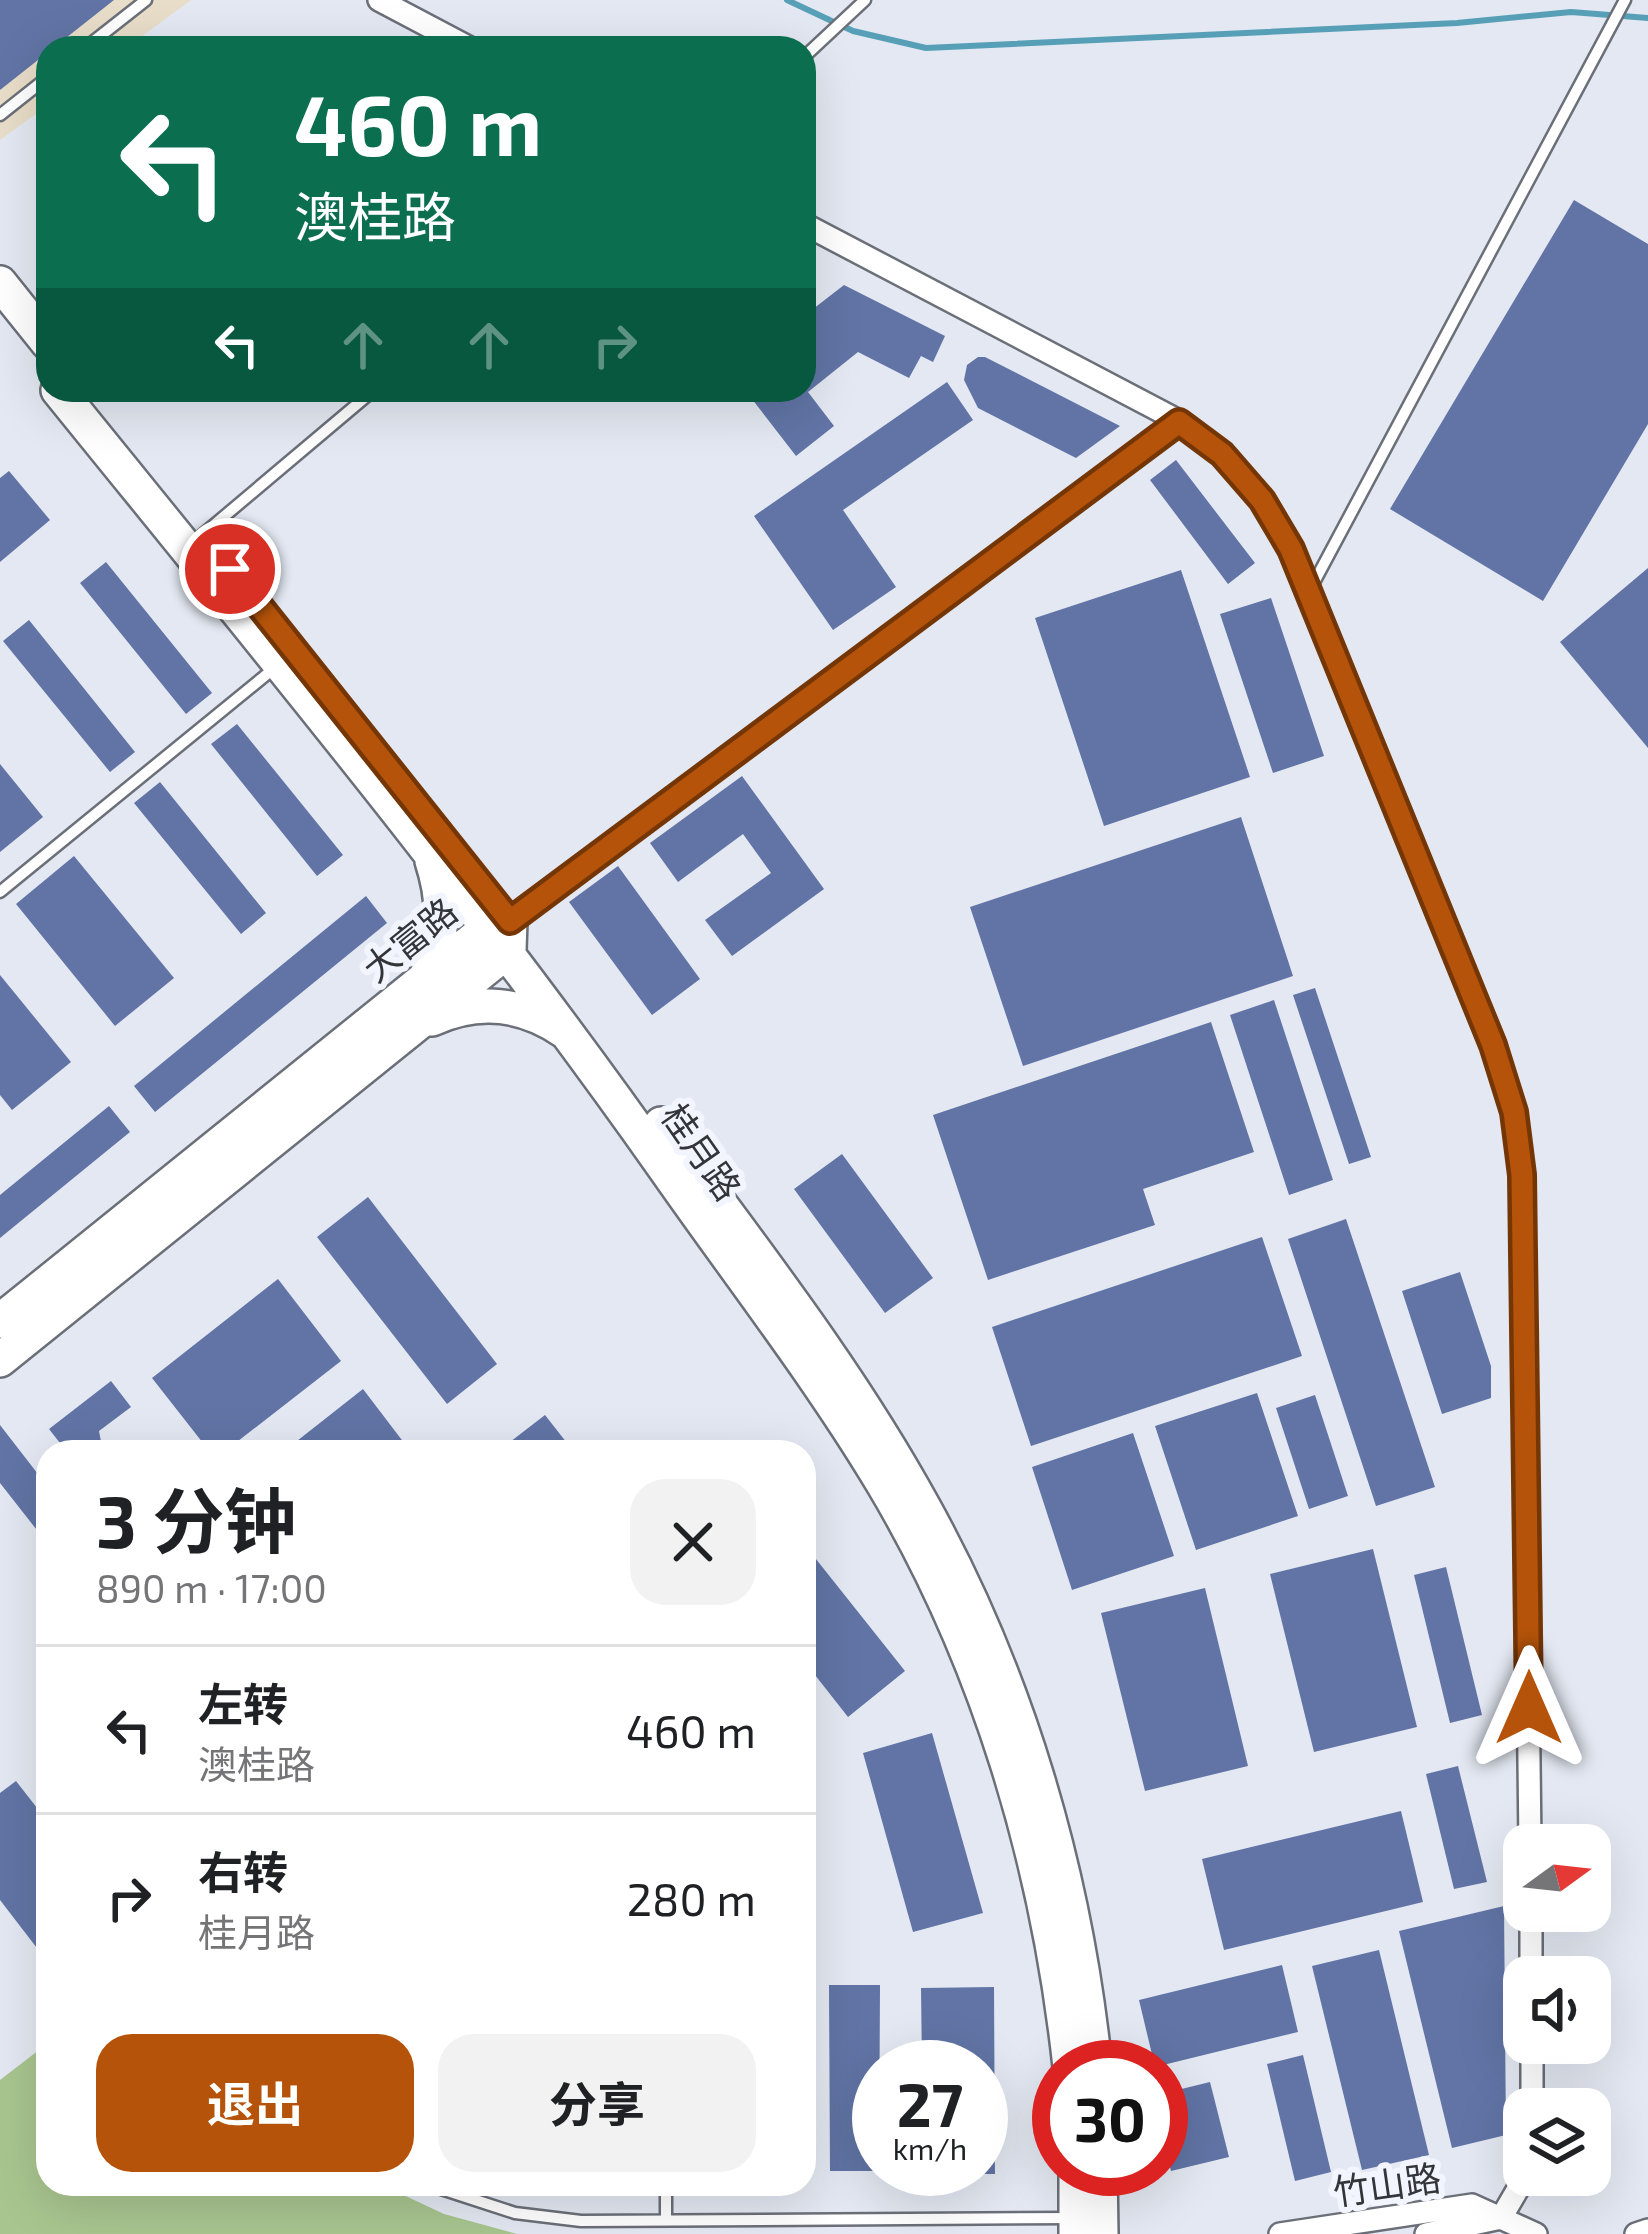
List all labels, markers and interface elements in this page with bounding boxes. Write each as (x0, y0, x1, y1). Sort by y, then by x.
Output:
text: 460 m (294, 72, 542, 173)
icon: left (96, 84, 252, 240)
text: 澳桂路 (294, 183, 456, 248)
icon: left (204, 312, 270, 378)
icon: ahead (330, 312, 396, 378)
icon: ahead (456, 312, 522, 378)
icon: right (582, 312, 648, 378)
pin (179, 518, 281, 620)
icon: arrive (197, 536, 263, 602)
street label: 大富路 (354, 888, 465, 990)
street label: 桂月路 (654, 1095, 751, 1208)
text: 3 分钟 (96, 1476, 296, 1562)
button: close (630, 1479, 756, 1605)
text: 890 m · 17:00 (96, 1564, 327, 1611)
position arrow (1466, 1645, 1592, 1771)
text: 左转 (198, 1676, 288, 1730)
icon: left (96, 1697, 162, 1763)
text: 460 m (626, 1703, 756, 1757)
text: 澳桂路 (198, 1740, 315, 1787)
north arrow (1503, 1824, 1611, 1932)
map controls (1503, 1824, 1611, 2196)
text: 右转 (198, 1844, 288, 1898)
icon: right (96, 1865, 162, 1931)
text: 280 m (627, 1871, 756, 1925)
text: 桂月路 (198, 1908, 315, 1955)
button: sound (1503, 1956, 1611, 2064)
button: 退出 (96, 2034, 414, 2172)
button: 分享 (438, 2034, 756, 2172)
speed limit sign: 30 (1032, 2040, 1188, 2196)
text: 27 (897, 2067, 963, 2139)
button: layers (1503, 2088, 1611, 2196)
text: km/h (893, 2130, 967, 2166)
street label: 竹山路 (1330, 2155, 1443, 2212)

